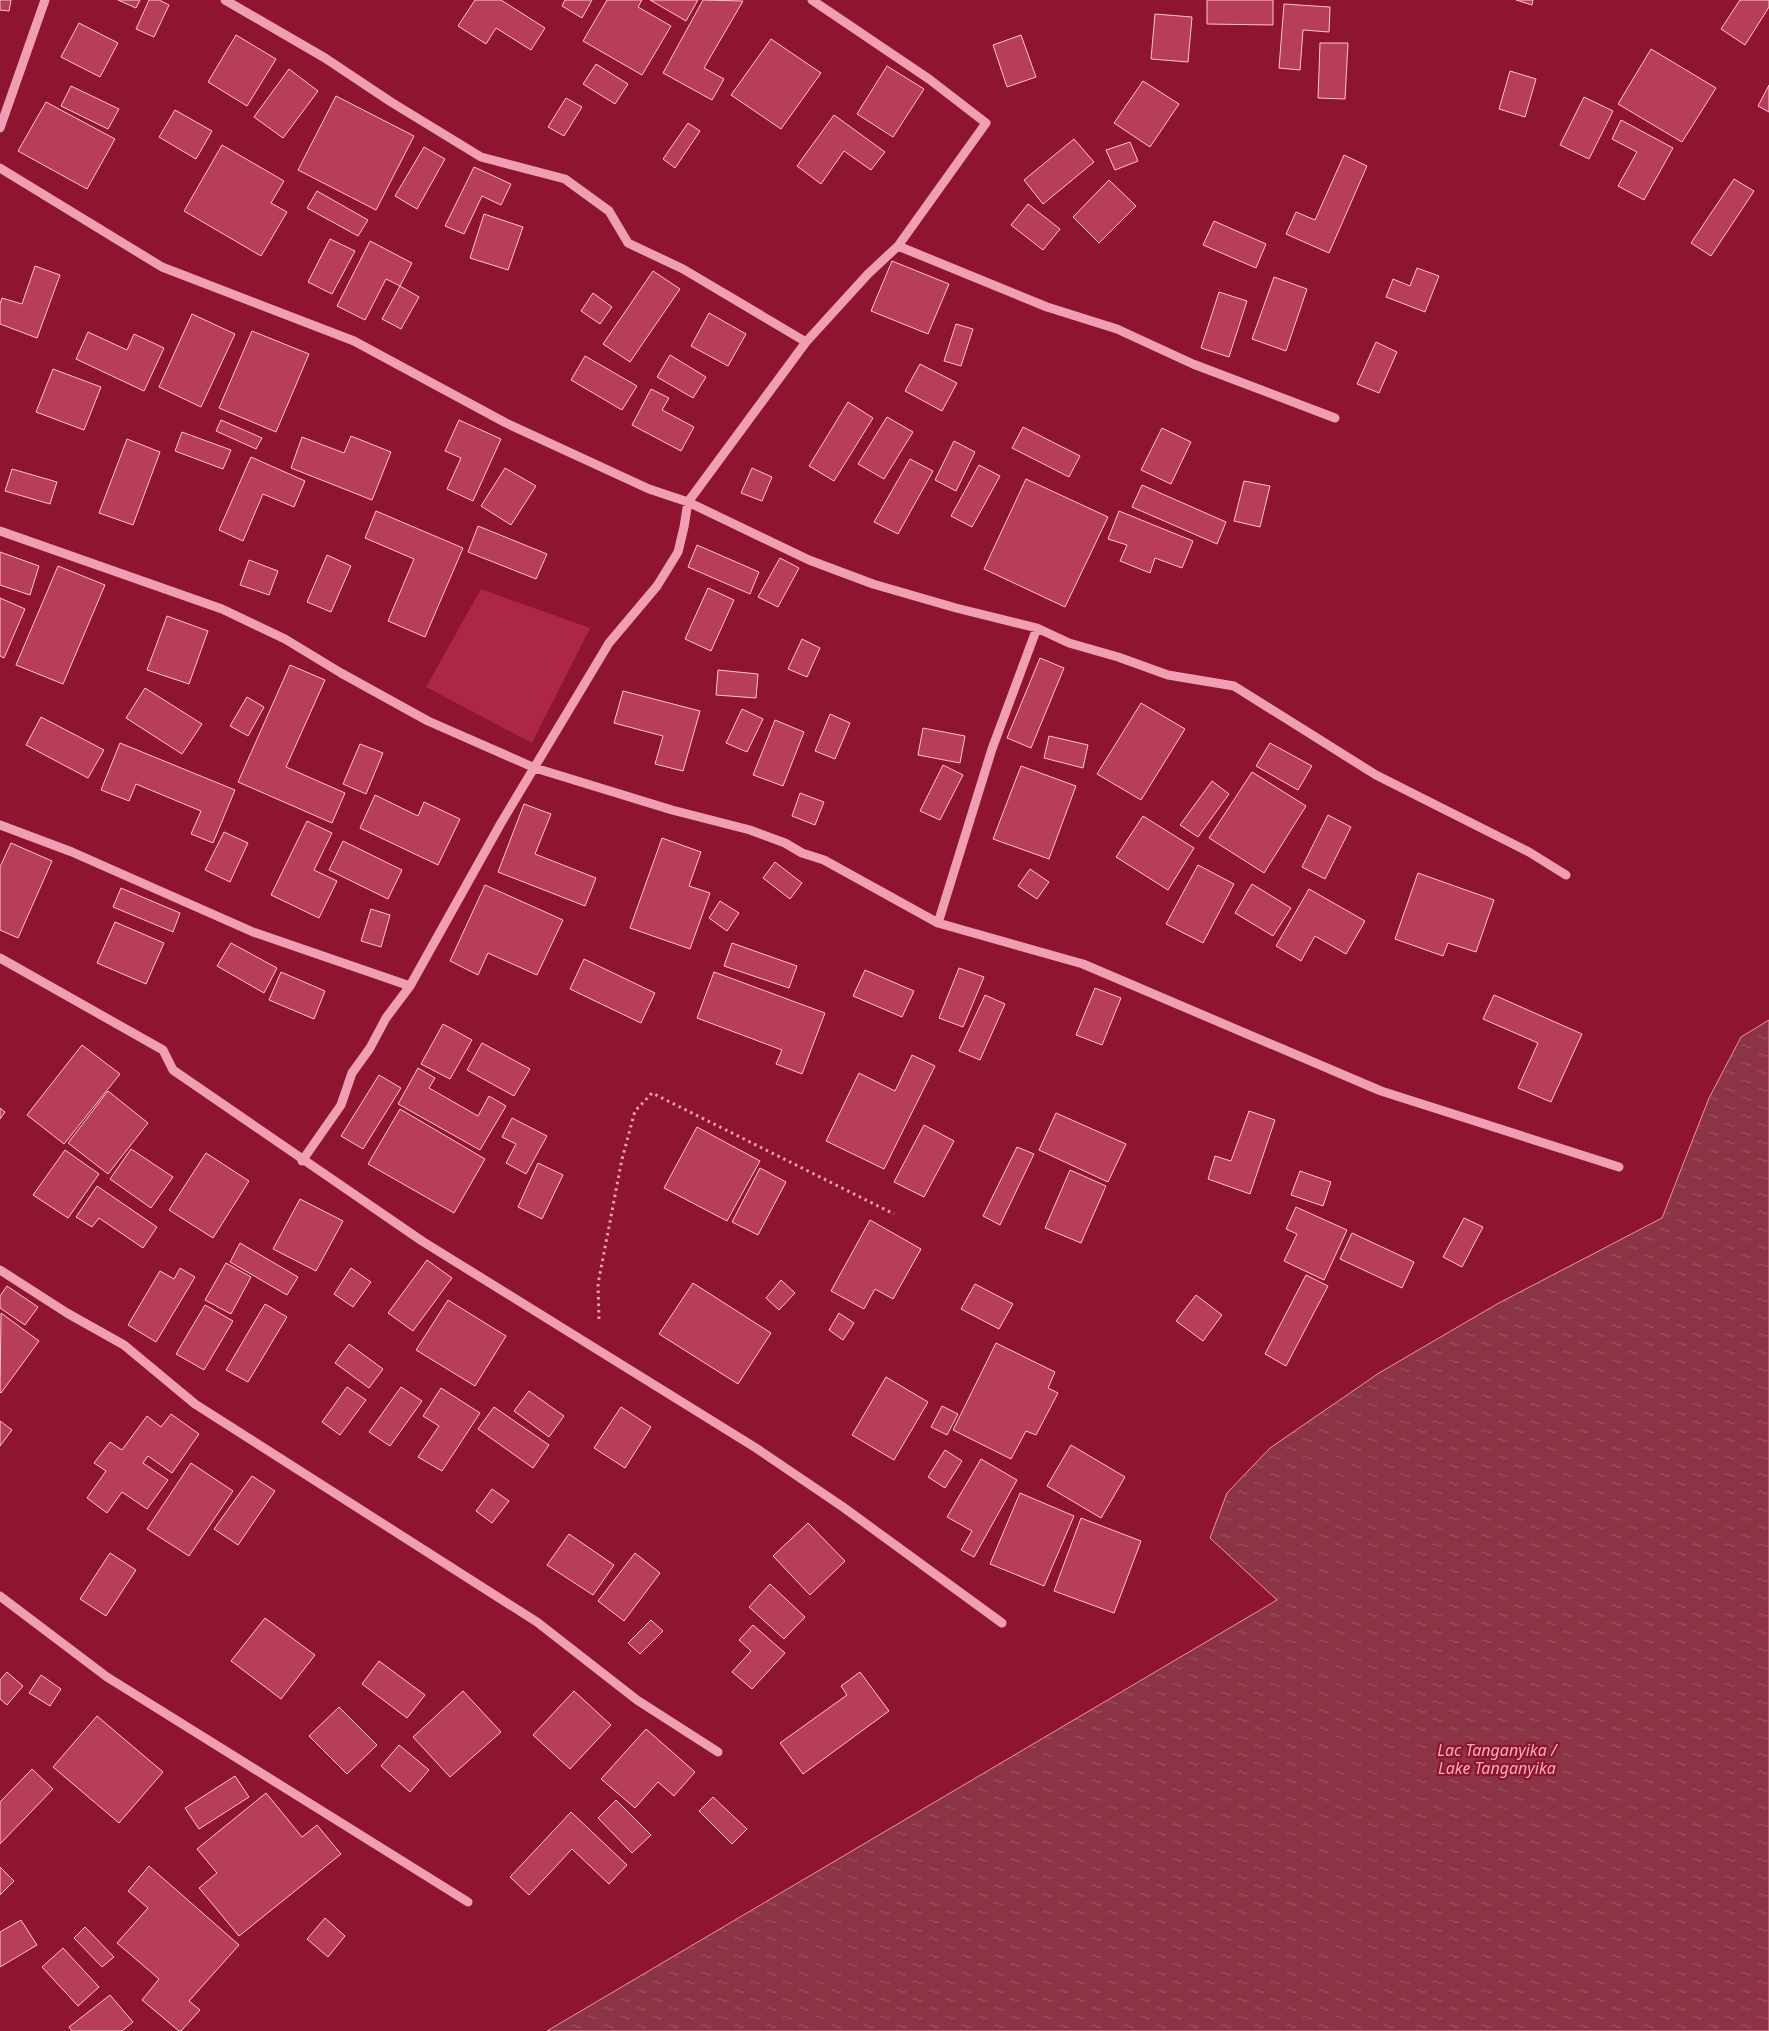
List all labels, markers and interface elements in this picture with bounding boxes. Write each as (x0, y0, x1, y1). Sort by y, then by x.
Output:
water label: Lac Tanganyika / Lake Tanganyika (1437, 1739, 1559, 1779)

